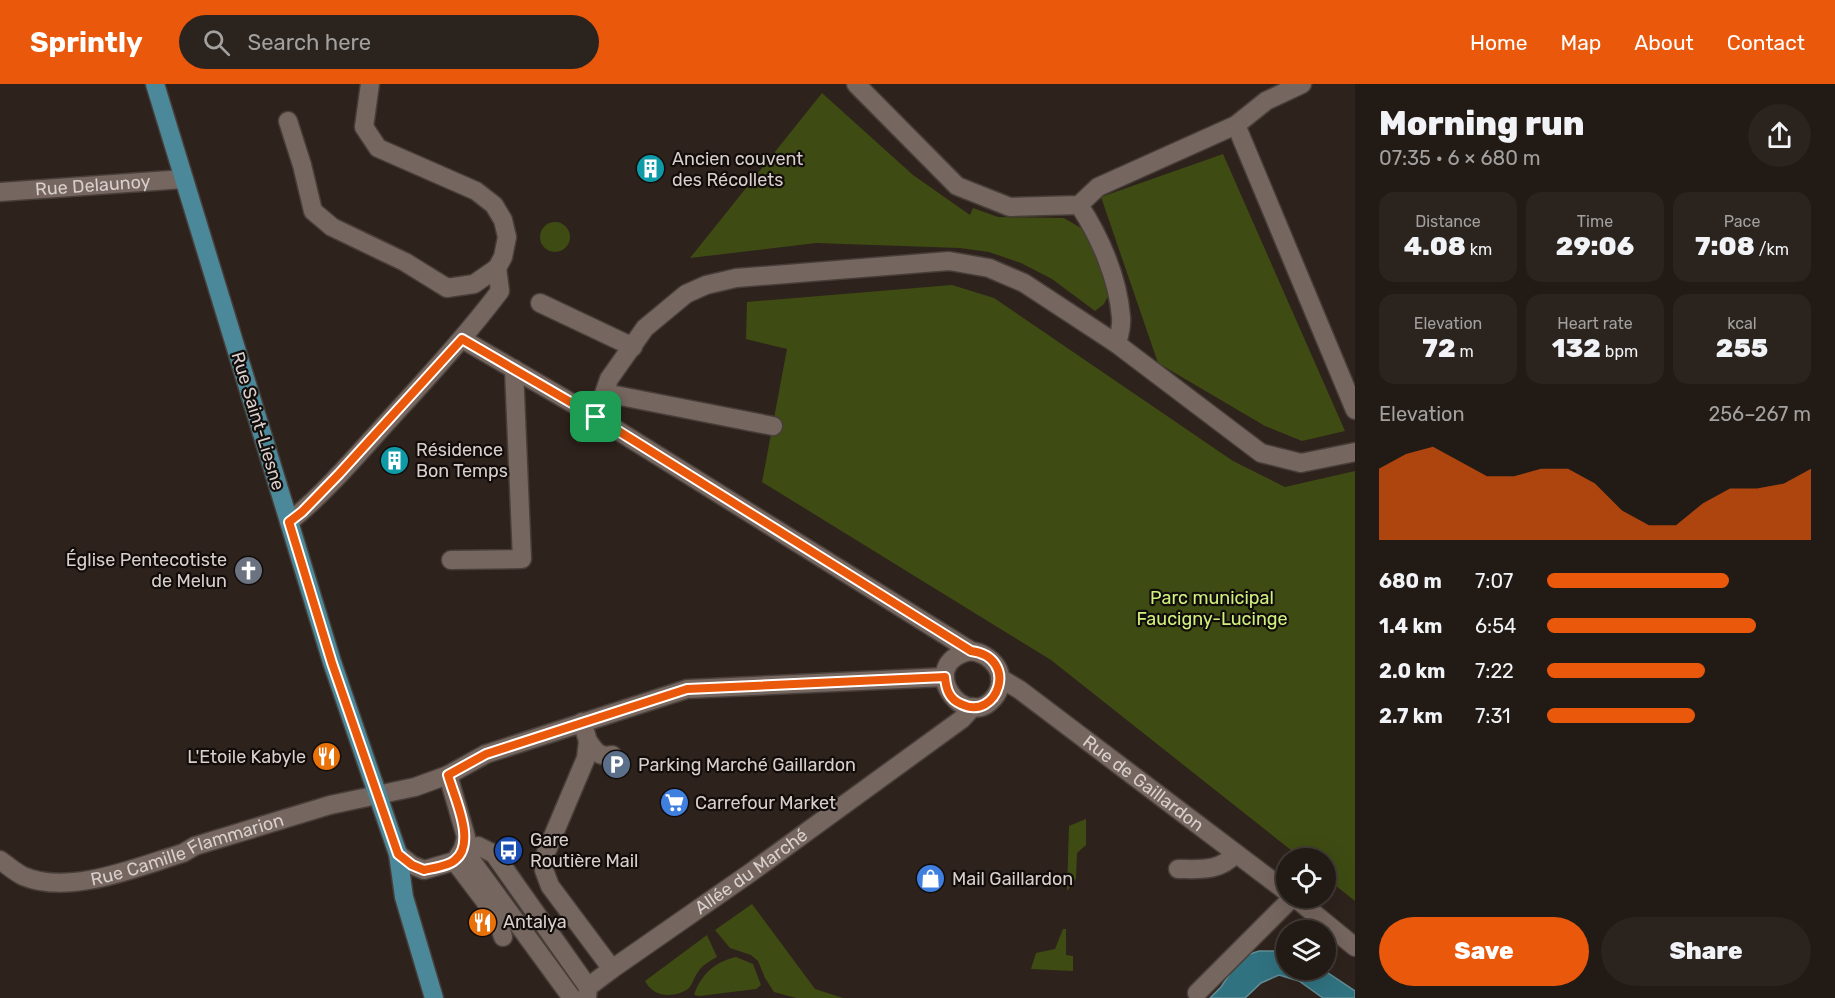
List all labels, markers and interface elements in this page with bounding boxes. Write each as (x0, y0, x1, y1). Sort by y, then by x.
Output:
search box (179, 15, 599, 69)
text: Sprintly (30, 26, 143, 59)
icon: search (200, 26, 233, 59)
text: Search here (248, 29, 371, 56)
text: Home (1470, 30, 1527, 55)
text: Map (1560, 30, 1601, 55)
text: About (1634, 30, 1694, 55)
text: Contact (1727, 30, 1805, 55)
text: Morning run (1379, 104, 1584, 143)
button: share (1748, 104, 1811, 167)
text: 07:35 · 6 × 680 m (1379, 146, 1541, 170)
place label: Ancien couvent des Récollets (672, 148, 803, 191)
building icon: Ancien couvent des Récollets (635, 153, 667, 185)
street label: Rue Delaunoy (34, 170, 151, 200)
text: Distance (1415, 212, 1481, 231)
text: Time (1577, 212, 1613, 231)
text: Pace (1724, 212, 1760, 231)
text: 4.08 (1404, 231, 1466, 262)
text: 29:06 (1556, 231, 1634, 262)
text: 7:08 (1695, 231, 1755, 262)
text: km (1466, 240, 1492, 259)
text: /km (1755, 240, 1789, 259)
text: Elevation (1414, 314, 1482, 333)
text: Heart rate (1557, 314, 1633, 333)
text: kcal (1727, 314, 1757, 333)
text: 72 (1422, 333, 1456, 364)
text: 132 (1552, 333, 1601, 364)
text: 255 (1716, 333, 1768, 364)
text: m (1456, 342, 1474, 361)
text: bpm (1601, 342, 1638, 361)
street label: Rue Saint-Liesne (226, 349, 290, 493)
pin (570, 391, 621, 442)
icon: arrive (579, 400, 612, 433)
text: Elevation (1379, 402, 1465, 426)
text: 256–267 m (1709, 402, 1811, 426)
place label: Résidence Bon Temps (416, 439, 508, 482)
building icon: Résidence Bon Temps (379, 444, 411, 476)
place label: Église Pentecotiste de Melun (66, 549, 227, 592)
church icon: Église Pentecotiste de Melun (232, 554, 264, 586)
text: 680 m (1379, 569, 1442, 593)
text: 7:07 (1475, 569, 1513, 593)
park label: Parc municipal Faucigny-Lucinge (1136, 587, 1288, 630)
text: 1.4 km (1379, 614, 1442, 638)
text: 6:54 (1475, 614, 1516, 638)
text: 2.0 km (1379, 659, 1445, 683)
text: 7:22 (1475, 659, 1514, 683)
text: 2.7 km (1379, 704, 1443, 728)
text: 7:31 (1475, 704, 1511, 728)
street label: Rue de Gaillardon (1078, 730, 1208, 836)
restaurant icon: L'Etoile Kabyle (311, 741, 343, 773)
place label: L'Etoile Kabyle (187, 746, 306, 768)
parking icon: Parking Marché Gaillardon (601, 749, 633, 781)
place label: Parking Marché Gaillardon (638, 754, 856, 776)
supermarket icon: Carrefour Market (658, 787, 690, 819)
place label: Carrefour Market (695, 792, 836, 814)
street label: Rue Camille Flammarion (89, 809, 286, 891)
street label: Allée du Marché (691, 824, 812, 919)
place label: Gare Routière Mail (530, 829, 638, 872)
bus stop icon: Gare Routière Mail (493, 834, 525, 866)
map controls (1276, 848, 1336, 980)
button: locate (1276, 848, 1336, 908)
shop icon: Mail Gaillardon (915, 863, 947, 895)
place label: Mail Gaillardon (952, 868, 1073, 890)
restaurant icon: Antalya (466, 906, 498, 938)
place label: Antalya (503, 911, 567, 933)
button: Save (1379, 917, 1589, 986)
button: Share (1601, 917, 1811, 986)
button: layers (1276, 920, 1336, 980)

